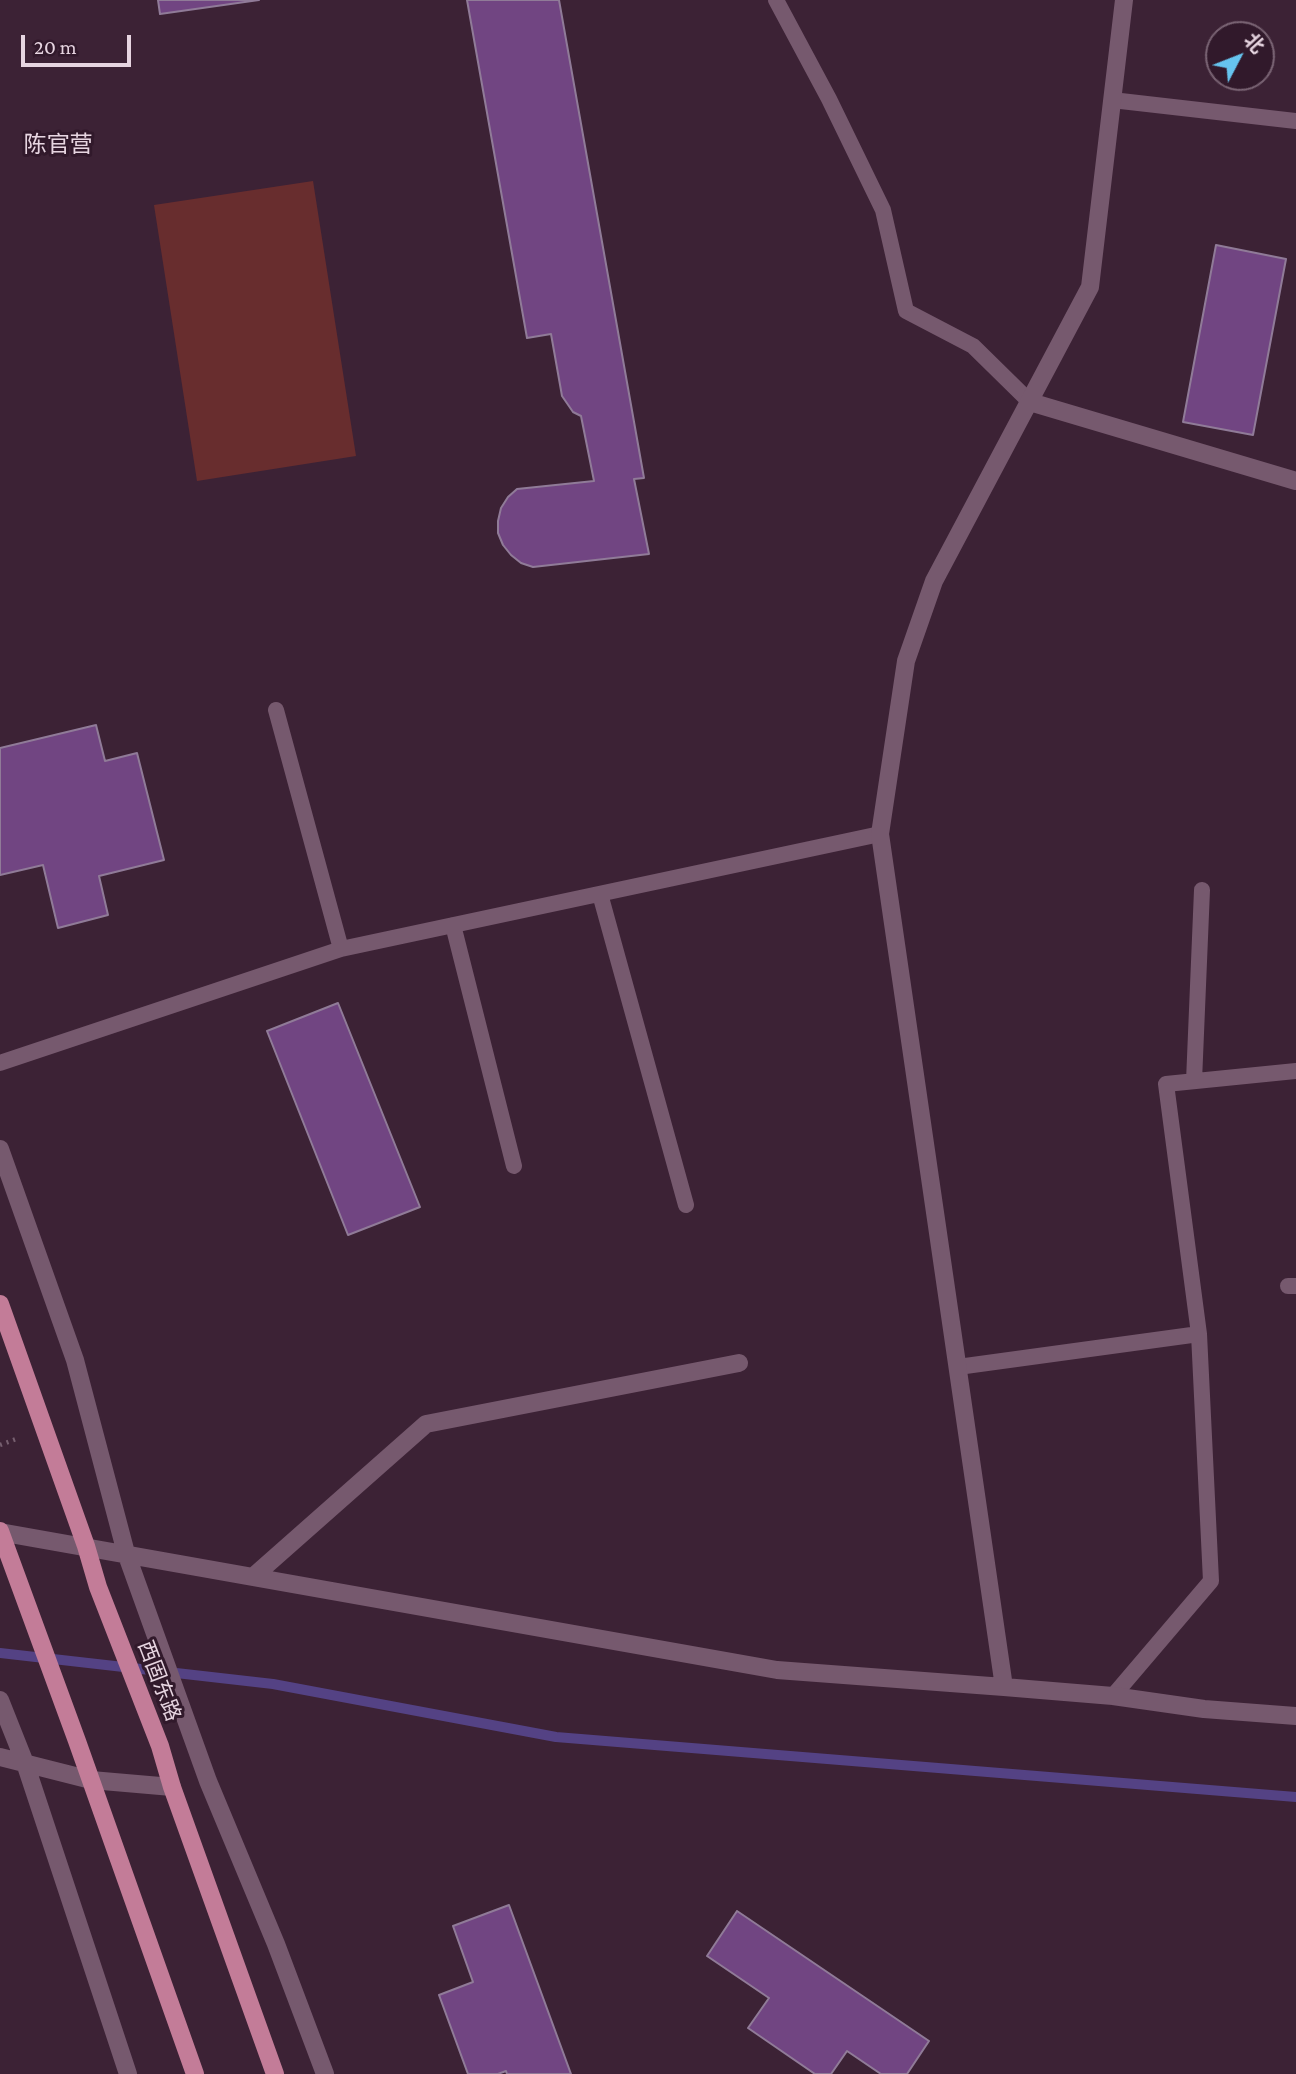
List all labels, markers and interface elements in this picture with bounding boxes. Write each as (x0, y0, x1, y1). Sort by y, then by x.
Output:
scale bar (24, 21, 135, 65)
north arrow (1205, 21, 1275, 91)
text: 北 (1240, 29, 1269, 57)
text: 20 m (34, 35, 77, 59)
district label: 陈官营 (24, 131, 92, 159)
street label: 西固东路 (132, 1637, 186, 1725)

